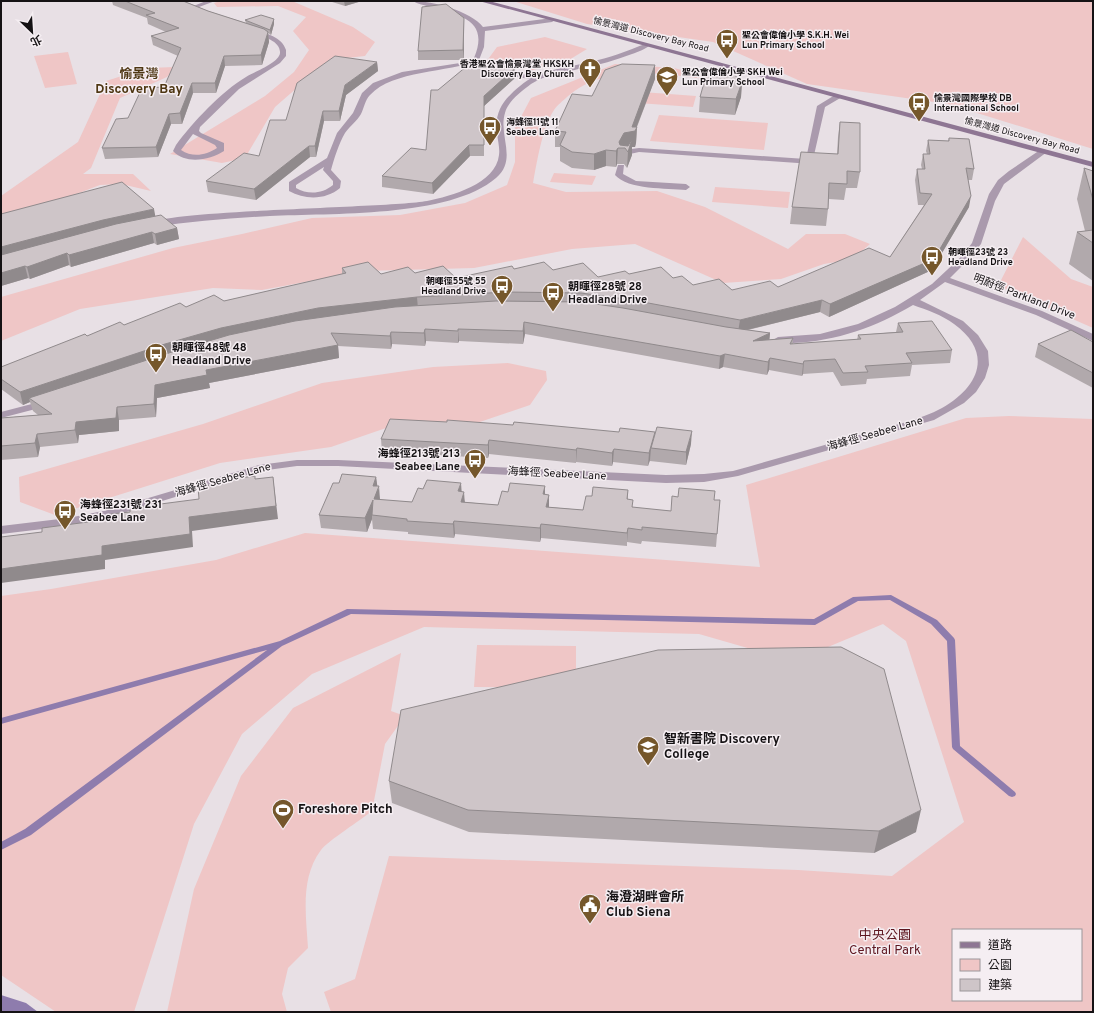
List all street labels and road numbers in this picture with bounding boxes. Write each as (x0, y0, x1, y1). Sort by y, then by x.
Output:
street label: 愉景灣道 Discovery Bay Road (592, 15, 710, 55)
street label: 愉景灣道 Discovery Bay Road (963, 115, 1081, 157)
street label: 明蔚徑 Parkland Drive (971, 271, 1077, 323)
street label: 海蜂徑 Seabee Lane (826, 414, 925, 454)
street label: 海蜂徑 Seabee Lane (174, 460, 273, 500)
street label: 海蜂徑 Seabee Lane (507, 464, 607, 484)

